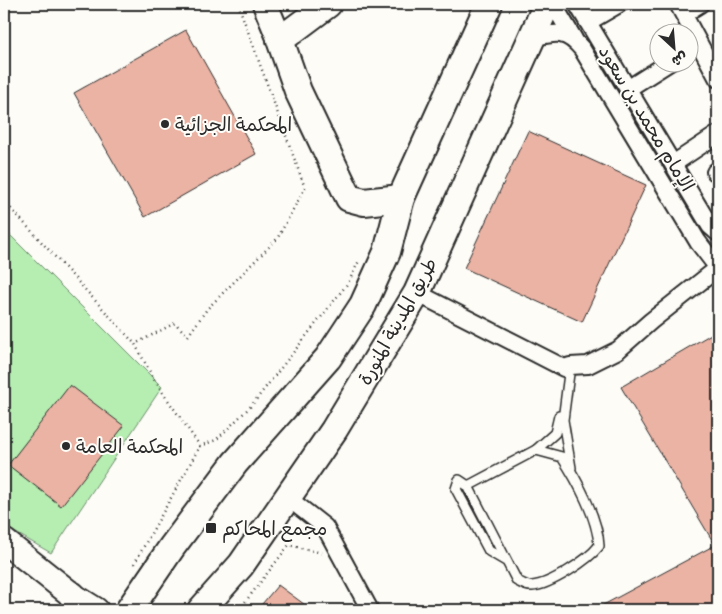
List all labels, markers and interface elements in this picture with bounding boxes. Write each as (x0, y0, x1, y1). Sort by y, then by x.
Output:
north arrow (650, 22, 700, 72)
street label: الإمام محمد بن سعود (591, 42, 697, 197)
text: ش (668, 46, 689, 68)
place label: المحكمة الجزائية (175, 116, 292, 139)
marker: المحكمة الجزائية (159, 118, 171, 130)
street label: طريق المدينة المنورة (356, 255, 445, 390)
place label: المحكمة العامة (76, 438, 183, 461)
marker: المحكمة العامة (60, 440, 72, 452)
place label: مجمع المحاكم (222, 520, 327, 543)
marker: مجمع المحاكم (204, 521, 218, 535)

